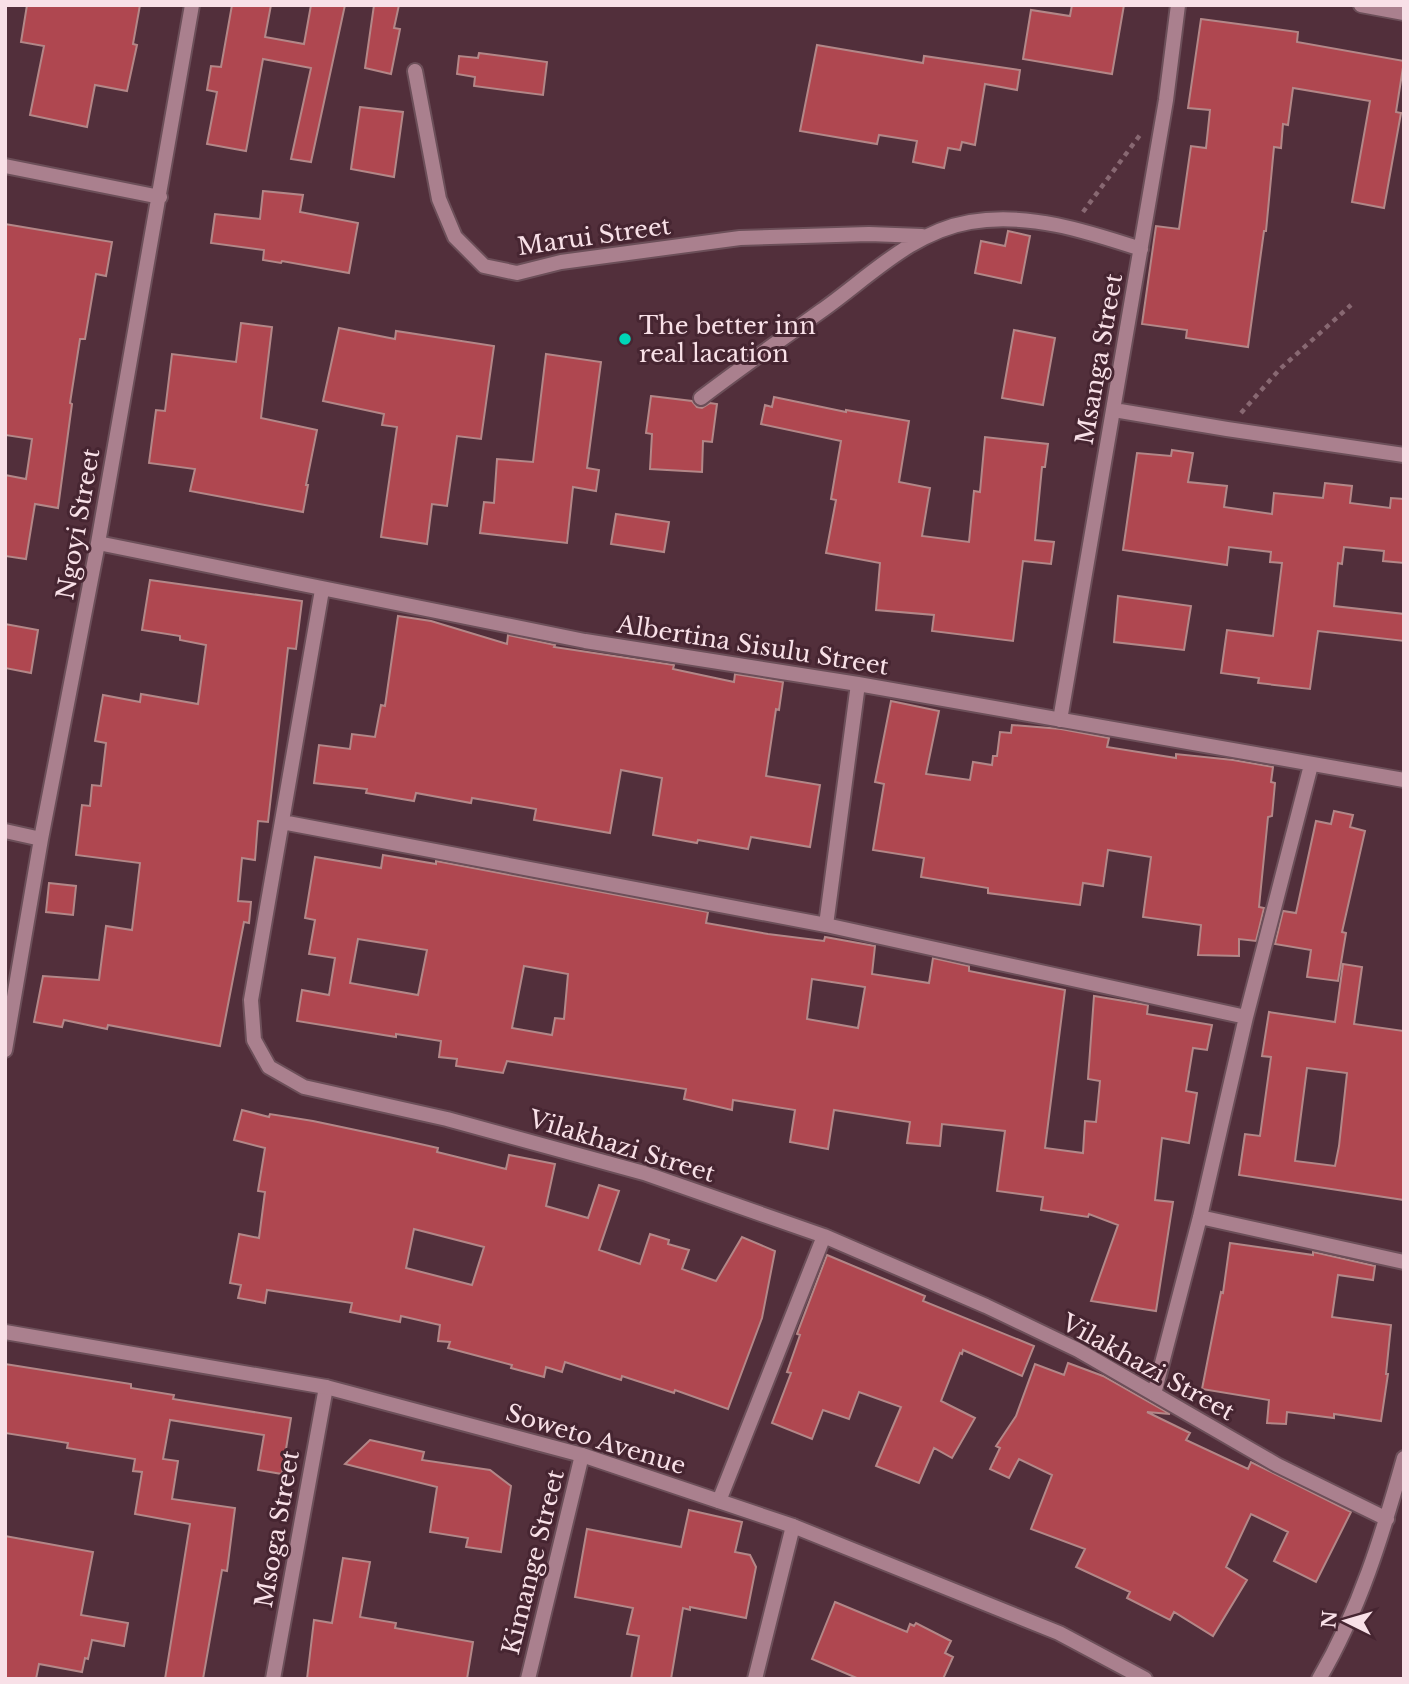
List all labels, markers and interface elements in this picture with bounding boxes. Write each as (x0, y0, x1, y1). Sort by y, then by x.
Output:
street label: Marui Street (516, 211, 672, 261)
street label: Msanga Street (1070, 271, 1128, 447)
place label: The better inn real lacation (639, 311, 816, 368)
marker: The better inn real lacation (617, 331, 633, 347)
street label: Ngoyi Street (50, 446, 106, 602)
street label: Albertina Sisulu Street (614, 609, 891, 681)
street label: Vilakhazi Street (524, 1104, 719, 1188)
street label: Vilakhazi Street (1056, 1307, 1239, 1426)
street label: Soweto Avenue (503, 1398, 689, 1480)
street label: Msoga Street (249, 1448, 305, 1610)
street label: Kimange Street (496, 1467, 570, 1657)
north arrow (1311, 1586, 1381, 1656)
text: N (1317, 1610, 1342, 1629)

